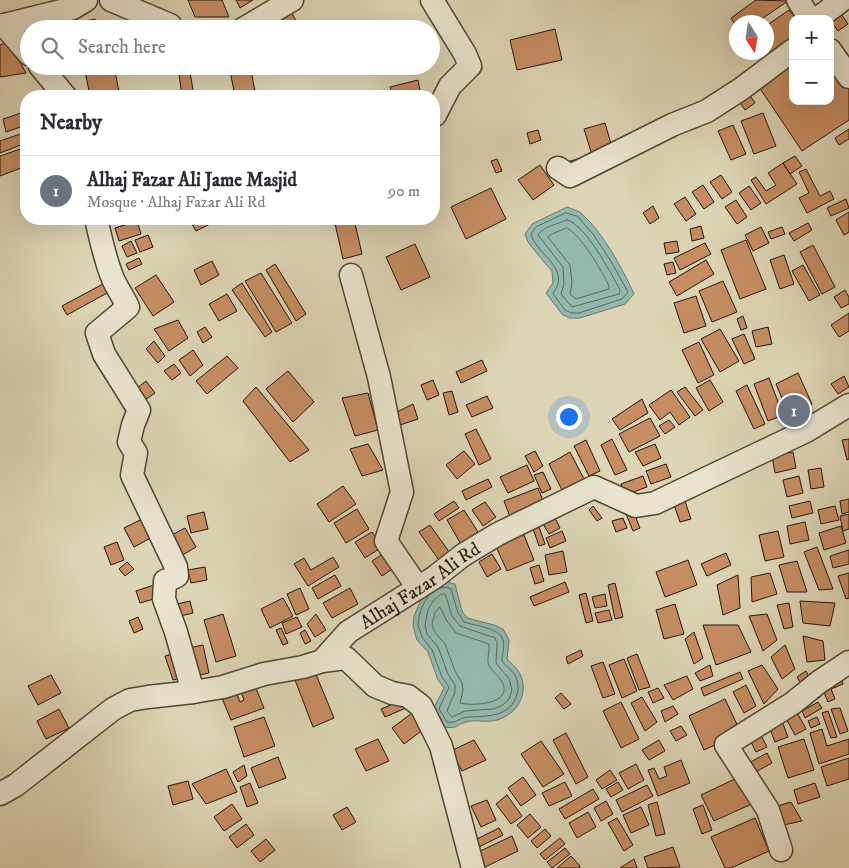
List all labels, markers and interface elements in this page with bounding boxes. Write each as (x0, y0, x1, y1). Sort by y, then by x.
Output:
north arrow (729, 15, 774, 60)
map controls (789, 15, 834, 105)
button: + (789, 15, 834, 60)
search box (20, 20, 440, 75)
icon: search (38, 34, 66, 62)
text: Search here (78, 36, 166, 59)
button: − (789, 60, 834, 105)
text: Nearby (40, 110, 102, 136)
text: Alhaj Fazar Ali Jame Masjid (87, 169, 297, 192)
text: 1 (53, 181, 59, 201)
text: 90 m (388, 181, 420, 201)
text: Mosque · Alhaj Fazar Ali Rd (87, 192, 265, 212)
pin: 1 (778, 392, 810, 430)
your location (556, 404, 582, 430)
street label: Alhaj Fazar Ali Rd (356, 537, 485, 635)

